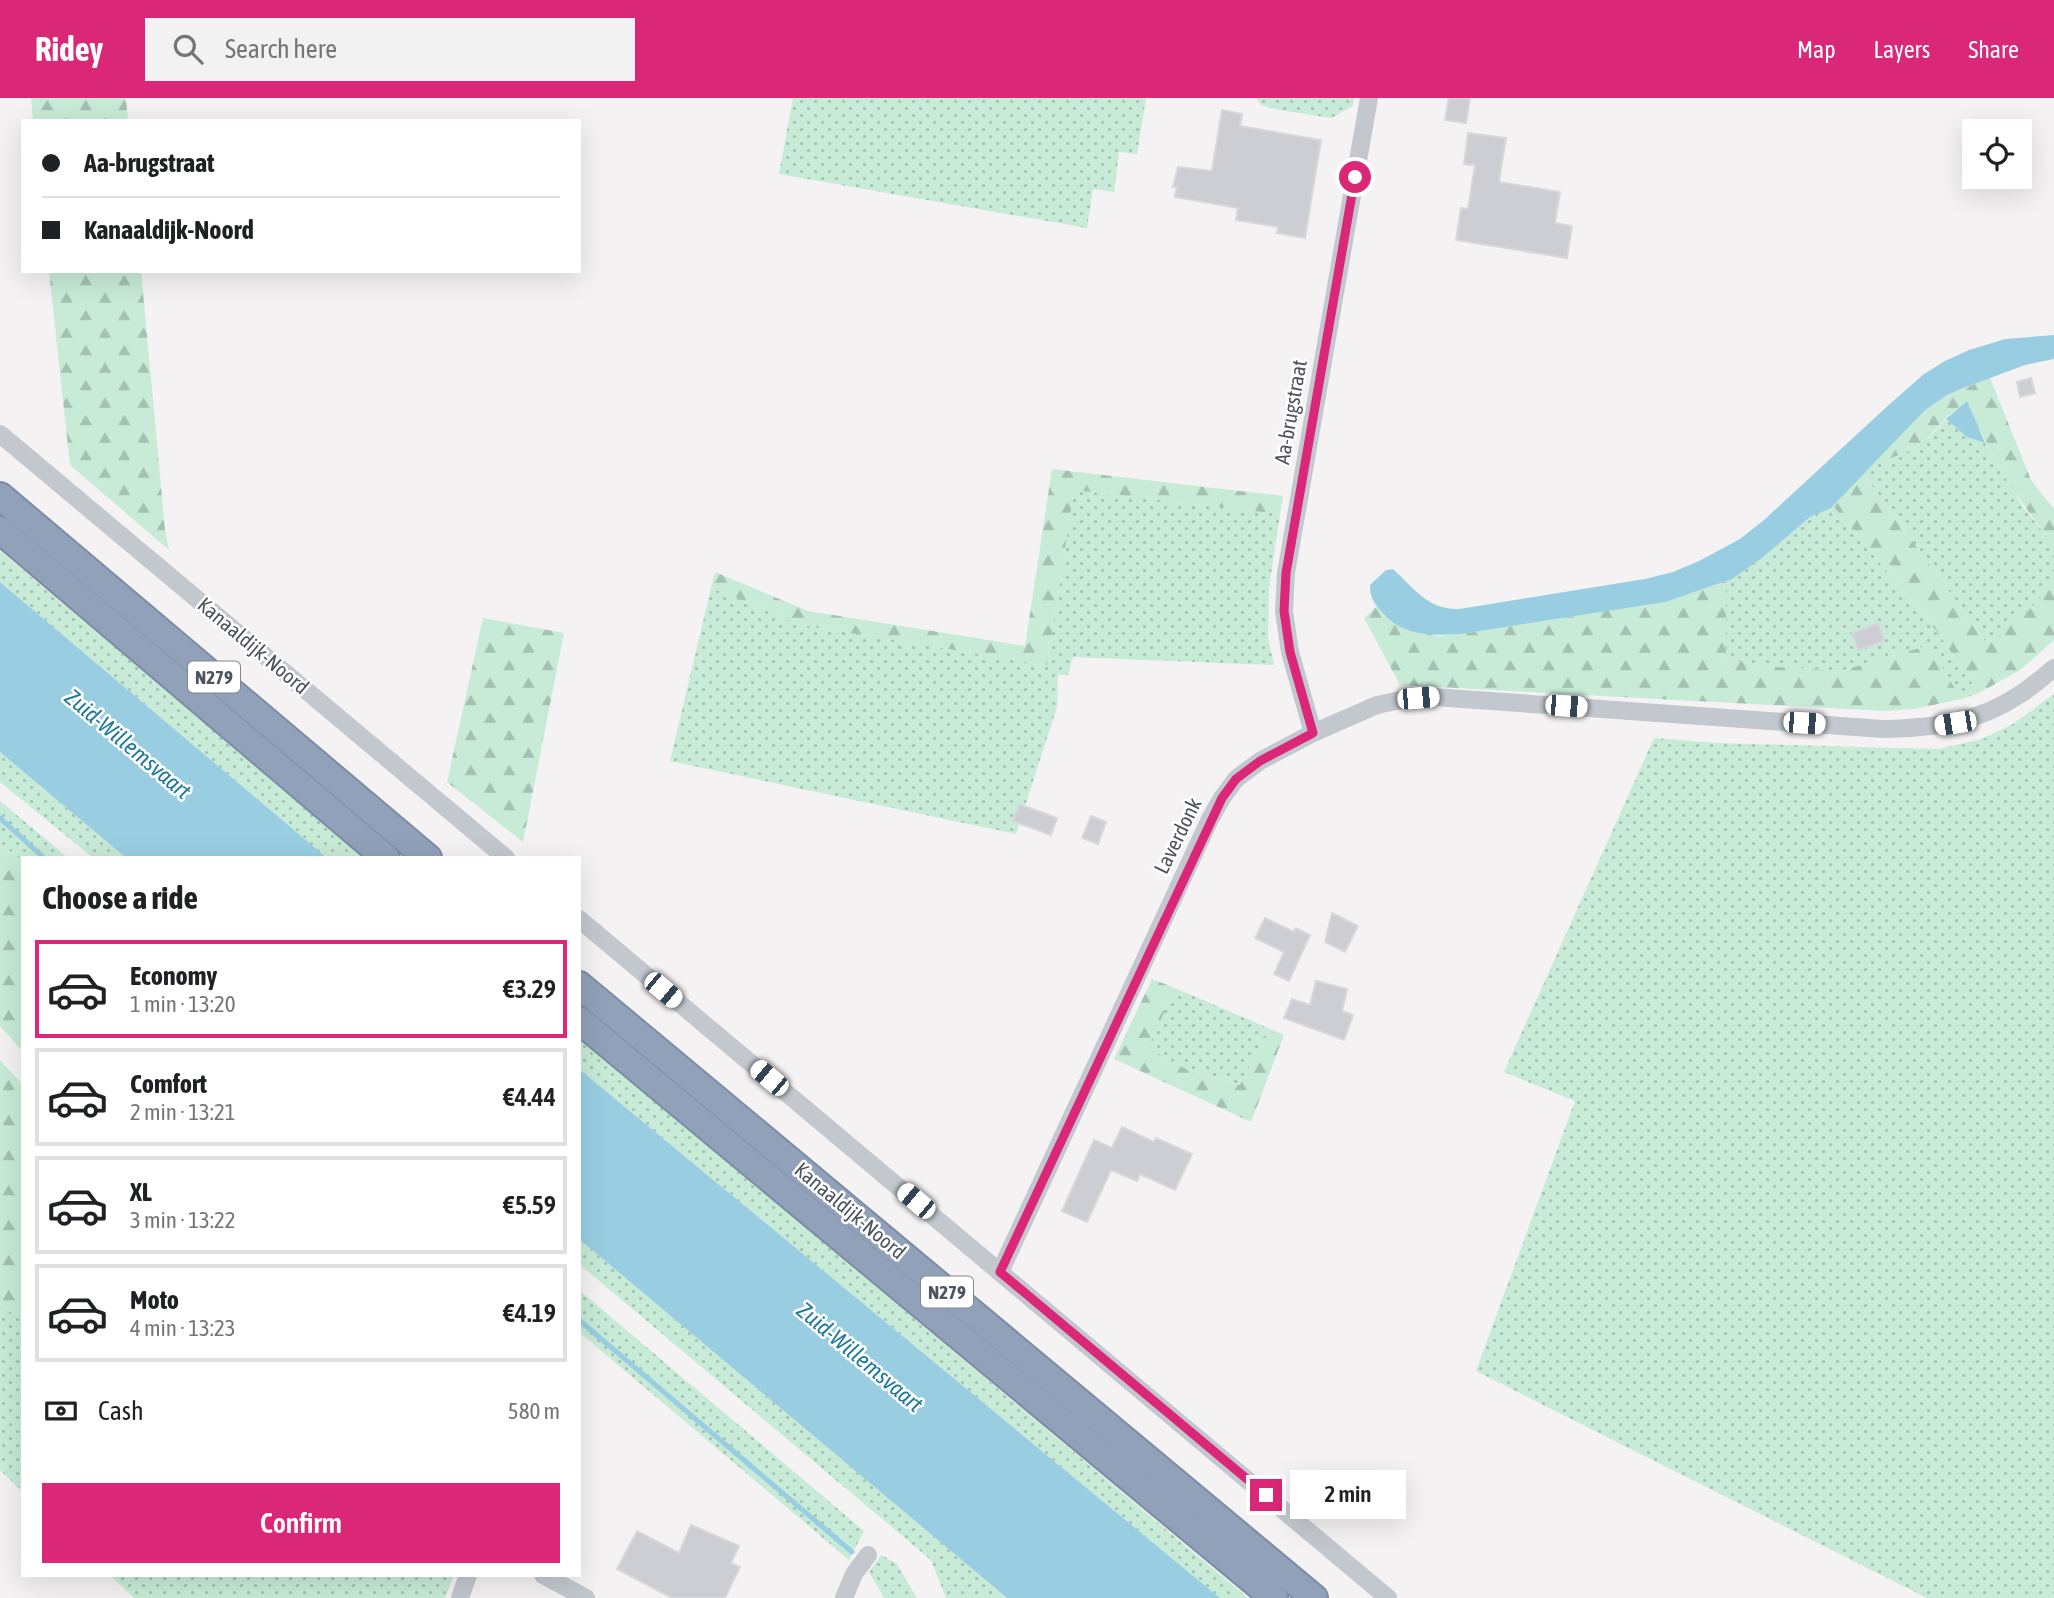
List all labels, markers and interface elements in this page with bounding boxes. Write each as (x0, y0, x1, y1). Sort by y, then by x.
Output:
search box (145, 18, 635, 81)
text: Ridey (35, 30, 103, 68)
icon: search (169, 30, 207, 68)
text: Search here (225, 34, 337, 64)
text: Map (1797, 36, 1836, 63)
text: Layers (1874, 36, 1930, 63)
text: Share (1968, 36, 2019, 63)
map controls (1962, 119, 2032, 189)
button: locate (1962, 119, 2032, 189)
text: Aa-brugstraat (84, 148, 215, 178)
route start (1339, 161, 1371, 193)
text: Kanaaldijk-Noord (84, 215, 254, 245)
street label: Aa-brugstraat (1269, 358, 1311, 466)
street label: Kanaaldijk-Noord (193, 592, 314, 698)
road number: N279 (188, 662, 240, 692)
water label: Zuid-Willemsvaart (60, 684, 196, 804)
car (1397, 686, 1440, 710)
car (1545, 694, 1588, 718)
car (1933, 709, 1978, 737)
car (1783, 711, 1826, 735)
street label: Laverdonk (1148, 794, 1206, 877)
text: Choose a ride (42, 879, 198, 916)
icon: car (46, 958, 109, 1021)
text: Economy (130, 961, 217, 991)
car (641, 968, 686, 1012)
text: €3.29 (503, 974, 556, 1004)
text: 1 min · 13:20 (130, 991, 236, 1017)
car (747, 1056, 792, 1100)
icon: car (46, 1066, 109, 1129)
text: Comfort (130, 1069, 207, 1099)
text: €4.44 (503, 1082, 556, 1112)
text: 2 min · 13:21 (130, 1099, 236, 1125)
street label: Kanaaldijk-Noord (790, 1157, 911, 1263)
icon: car (46, 1174, 109, 1237)
text: XL (130, 1177, 152, 1207)
car (894, 1179, 939, 1223)
text: €5.59 (503, 1190, 556, 1220)
text: 3 min · 13:22 (130, 1207, 236, 1233)
road number: N279 (921, 1276, 973, 1308)
icon: car (46, 1282, 109, 1345)
text: Moto (130, 1285, 179, 1315)
water label: Zuid-Willemsvaart (792, 1297, 928, 1417)
text: €4.19 (503, 1298, 556, 1328)
text: 4 min · 13:23 (130, 1315, 236, 1341)
icon: cash (42, 1392, 80, 1430)
text: Cash (98, 1396, 144, 1426)
text: 580 m (508, 1398, 560, 1424)
callout: 2 min (1290, 1470, 1406, 1520)
route end (1250, 1479, 1282, 1511)
text: 2 min (1325, 1481, 1371, 1507)
button: Confirm (42, 1483, 560, 1563)

